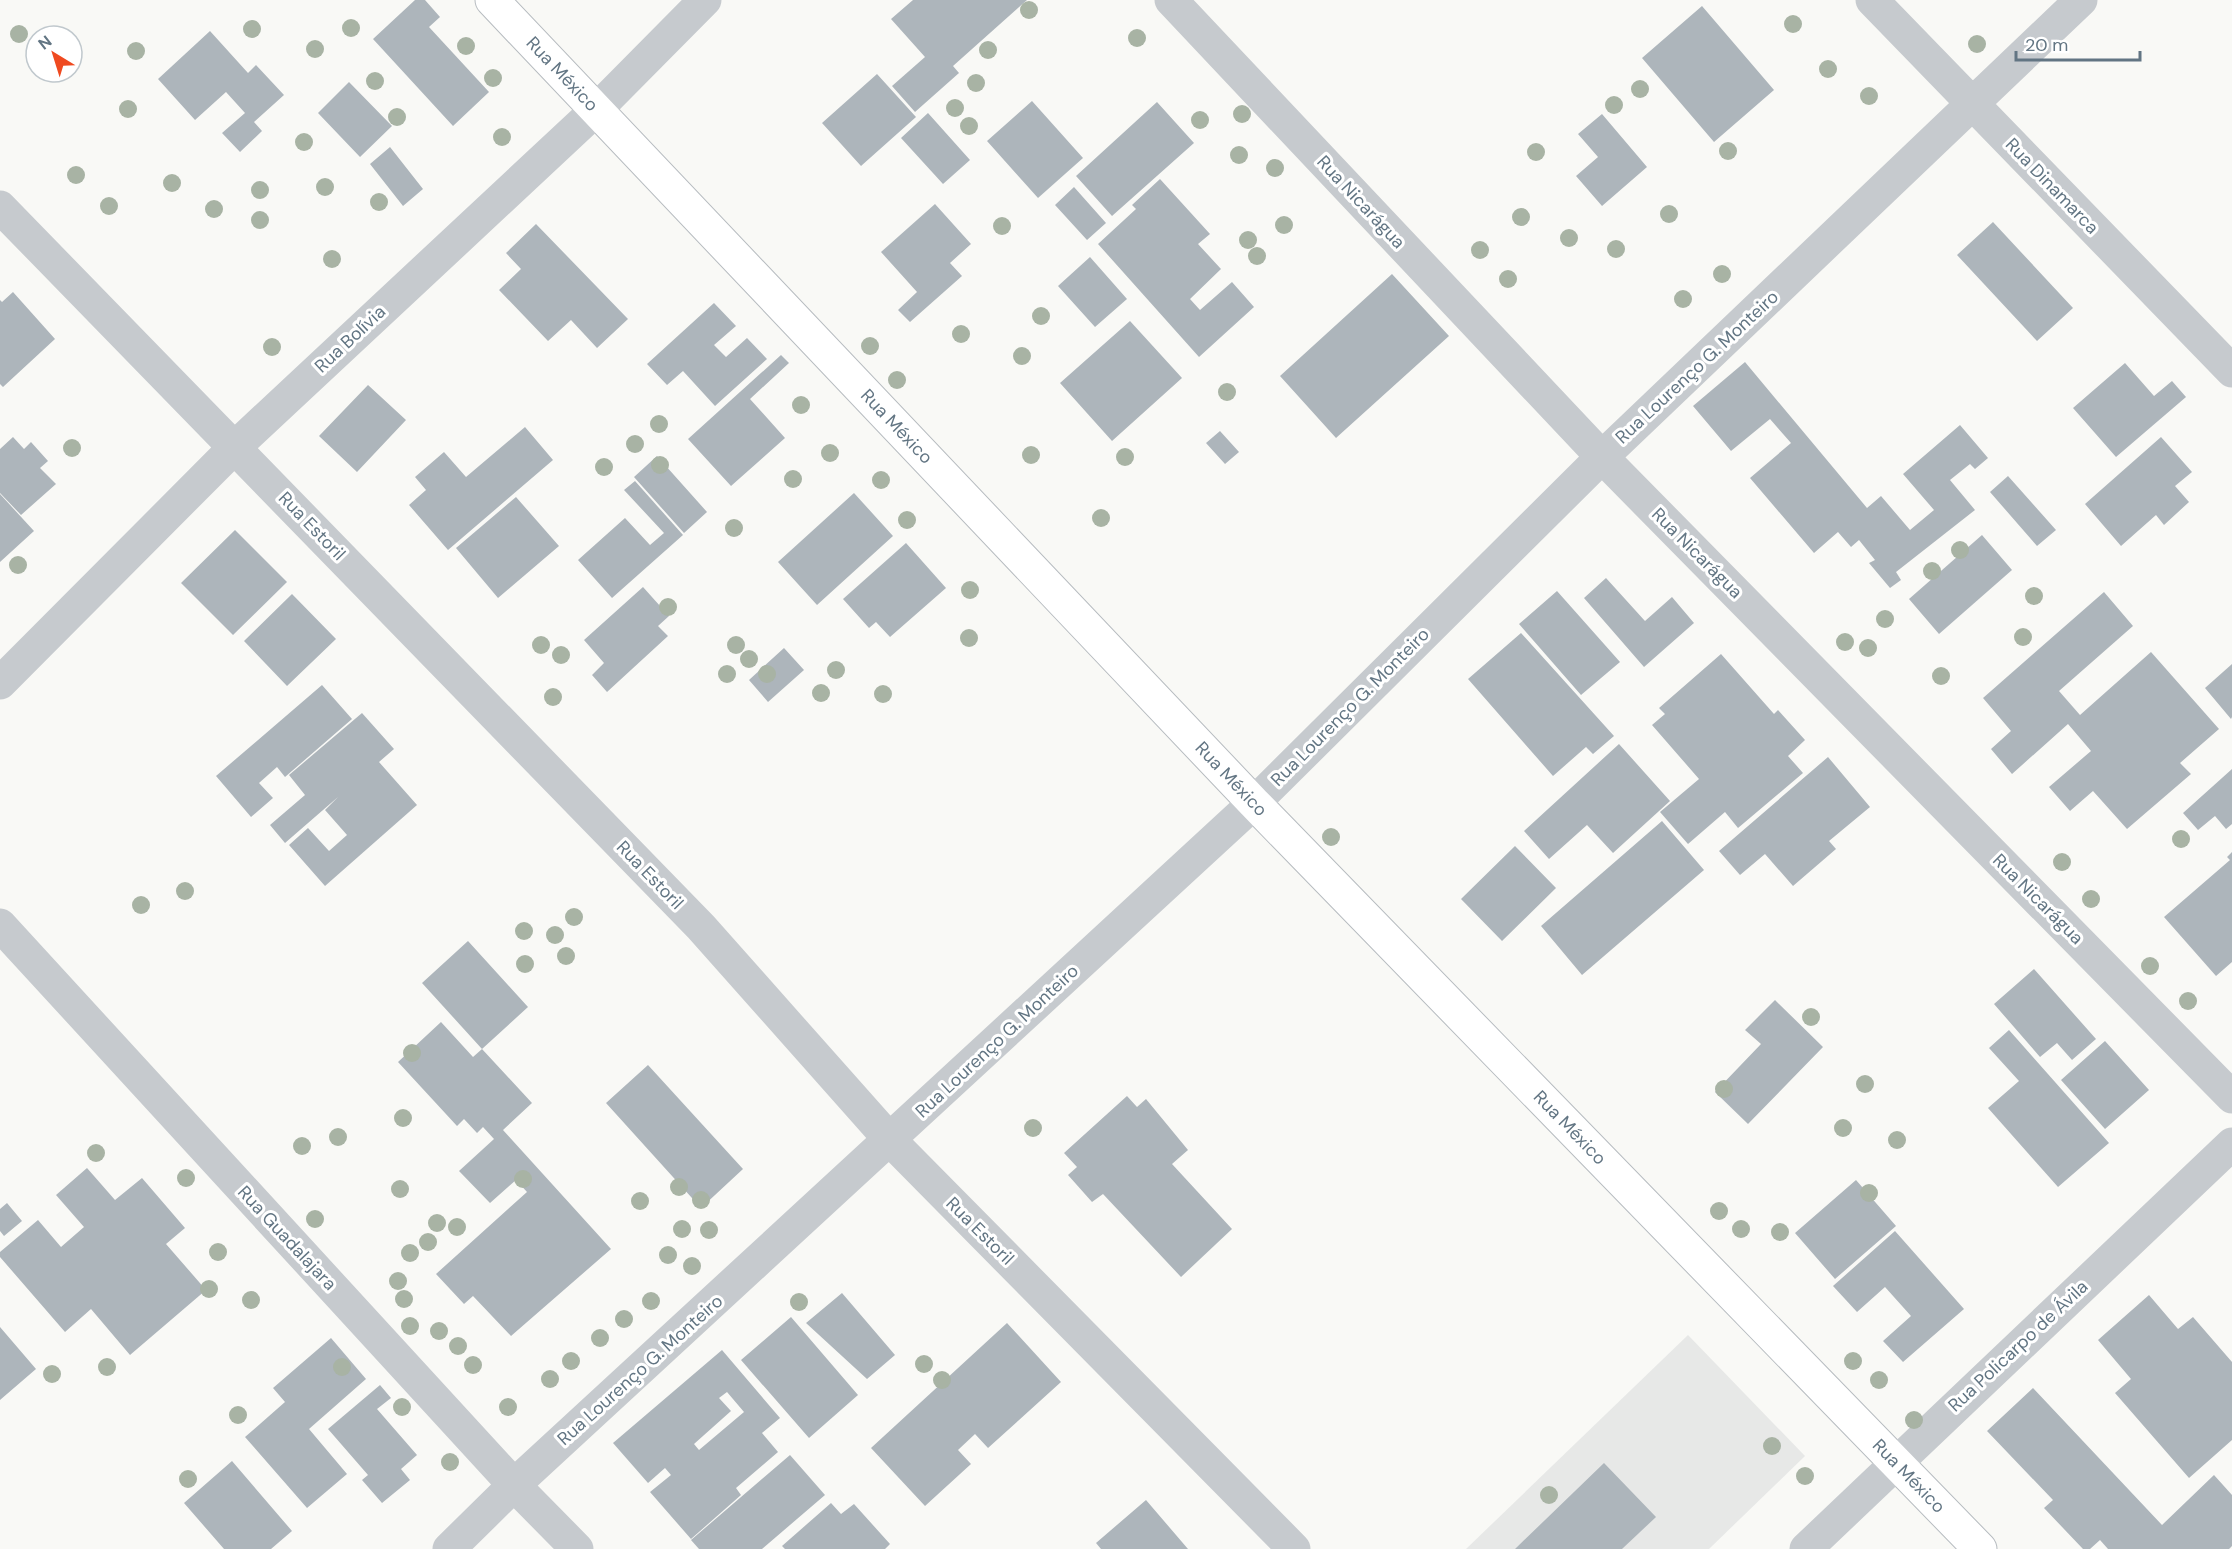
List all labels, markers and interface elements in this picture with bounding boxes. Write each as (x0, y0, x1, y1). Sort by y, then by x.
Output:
north arrow (24, 24, 84, 84)
scale bar (2016, 24, 2140, 62)
text: N (34, 31, 56, 54)
street label: Rua México (521, 31, 604, 117)
text: 20 m (2025, 33, 2068, 57)
street label: Rua Dinamarca (2000, 133, 2104, 239)
street label: Rua Nicarágua (1312, 150, 1410, 254)
street label: Rua Lourenço G. Monteiro (1610, 285, 1784, 449)
street label: Rua Bolívia (309, 300, 391, 378)
street label: Rua México (855, 384, 938, 469)
street label: Rua Estoril (273, 486, 351, 566)
street label: Rua Nicarágua (1646, 502, 1748, 604)
street label: Rua Lourenço G. Monteiro (1266, 623, 1434, 791)
street label: Rua México (1190, 736, 1273, 822)
street label: Rua Estoril (611, 835, 689, 915)
street label: Rua Nicarágua (1987, 848, 2089, 950)
street label: Rua Lourenço G. Monteiro (910, 959, 1084, 1123)
street label: Rua México (1528, 1085, 1612, 1170)
street label: Rua Guadalajara (232, 1181, 342, 1295)
street label: Rua Estoril (941, 1192, 1019, 1270)
street label: Rua Policarpo de Ávila (1943, 1275, 2093, 1417)
street label: Rua Lourenço G. Monteiro (552, 1289, 728, 1451)
street label: Rua México (1867, 1434, 1951, 1518)

